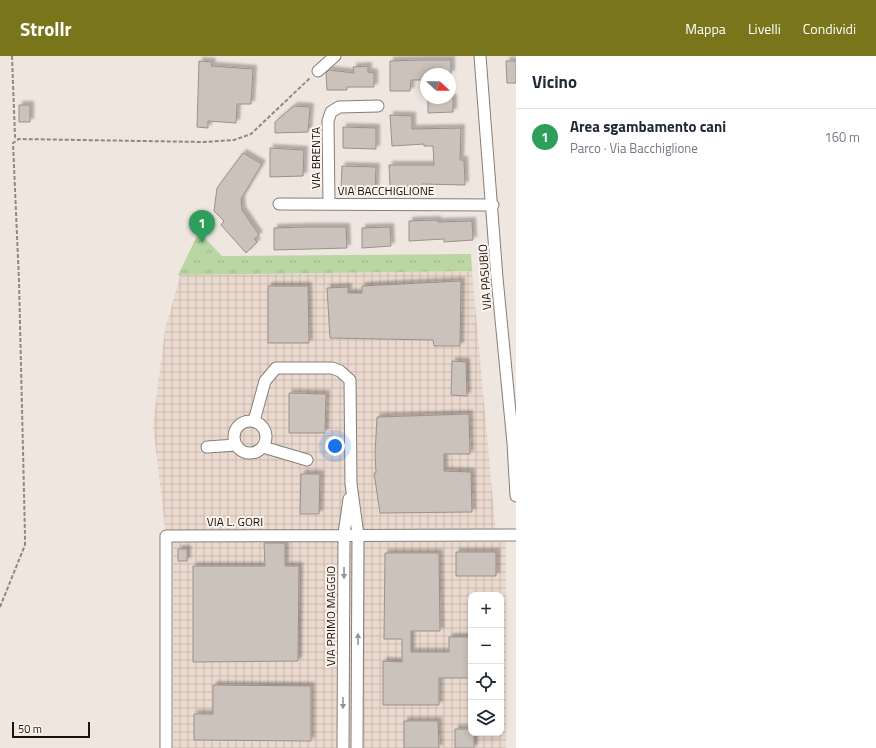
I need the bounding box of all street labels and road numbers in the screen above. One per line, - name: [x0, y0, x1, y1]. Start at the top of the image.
- street label: VIA BRENTA: [306, 127, 325, 189]
- street label: VIA BACCHIGLIONE: [338, 181, 435, 200]
- street label: VIA PASUBIO: [473, 243, 496, 311]
- street label: VIA L. GORI: [207, 512, 263, 531]
- street label: VIA PRIMO MAGGIO: [321, 566, 340, 666]

